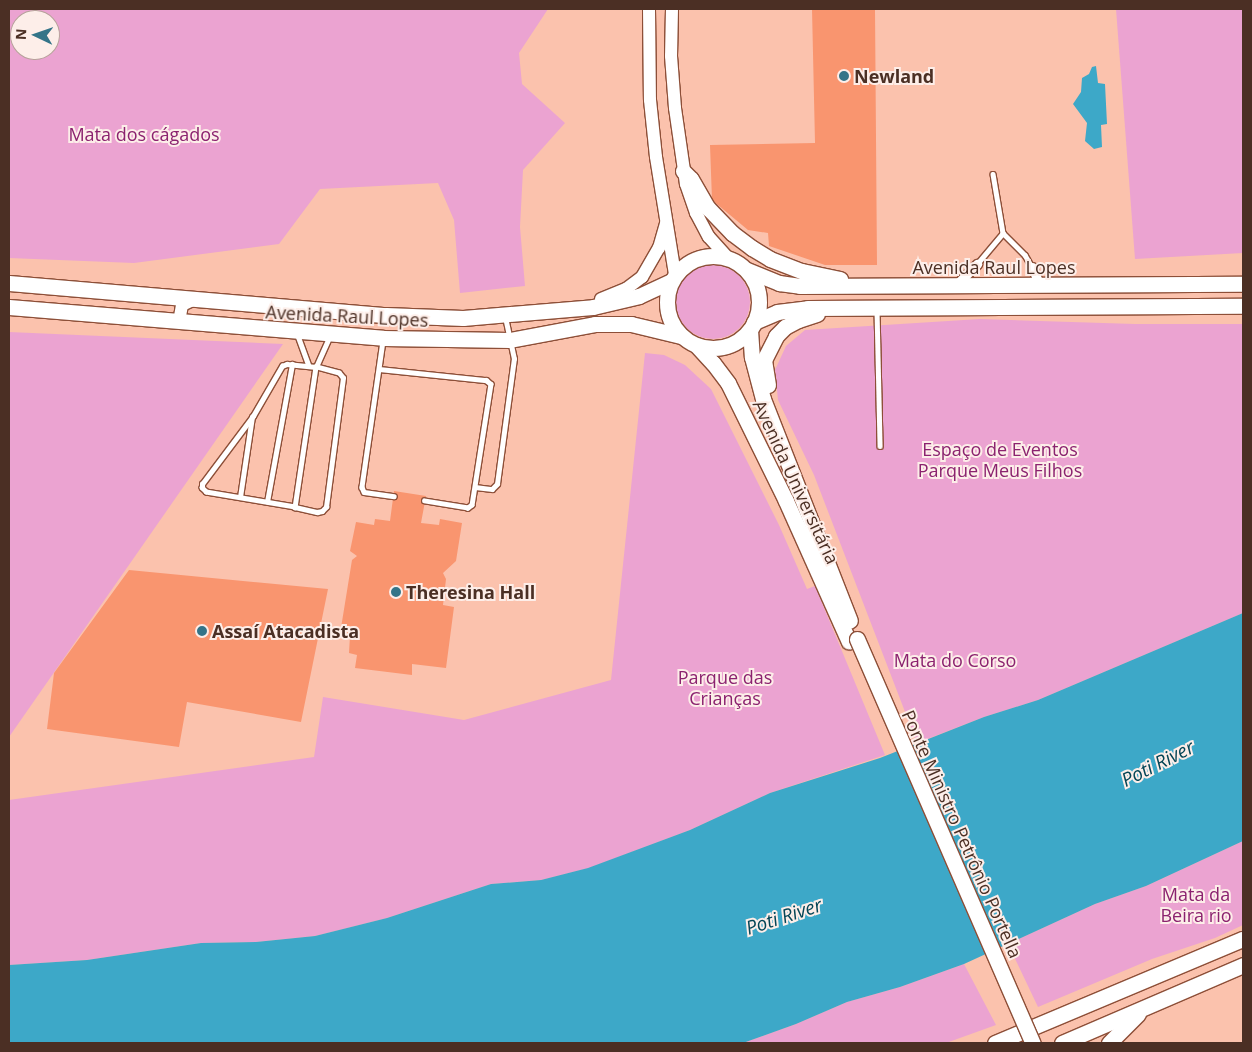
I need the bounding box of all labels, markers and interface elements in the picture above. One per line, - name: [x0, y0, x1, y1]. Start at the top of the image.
- north arrow: [10, 10, 60, 60]
- text: N: [11, 28, 30, 40]
- place label: Newland: [854, 65, 934, 87]
- marker: Newland: [838, 70, 850, 82]
- park label: Mata dos cágados: [68, 123, 220, 145]
- street label: Avenida Raul Lopes: [912, 256, 1076, 278]
- street label: Avenida Raul Lopes: [265, 301, 429, 331]
- street label: Avenida Universitária: [749, 397, 843, 567]
- park label: Espaço de Eventos Parque Meus Filhos: [918, 439, 1082, 482]
- place label: Theresina Hall: [406, 581, 535, 603]
- marker: Theresina Hall: [390, 586, 402, 598]
- place label: Assaí Atacadista: [212, 620, 359, 642]
- marker: Assaí Atacadista: [196, 625, 208, 637]
- park label: Mata do Corso: [894, 649, 1016, 671]
- park label: Parque das Crianças: [678, 667, 772, 710]
- street label: Ponte Ministro Petrônio Portella: [897, 707, 1027, 961]
- water label: Poti River: [1118, 736, 1198, 792]
- park label: Mata da Beira rio: [1160, 884, 1232, 926]
- water label: Poti River: [743, 894, 825, 940]

